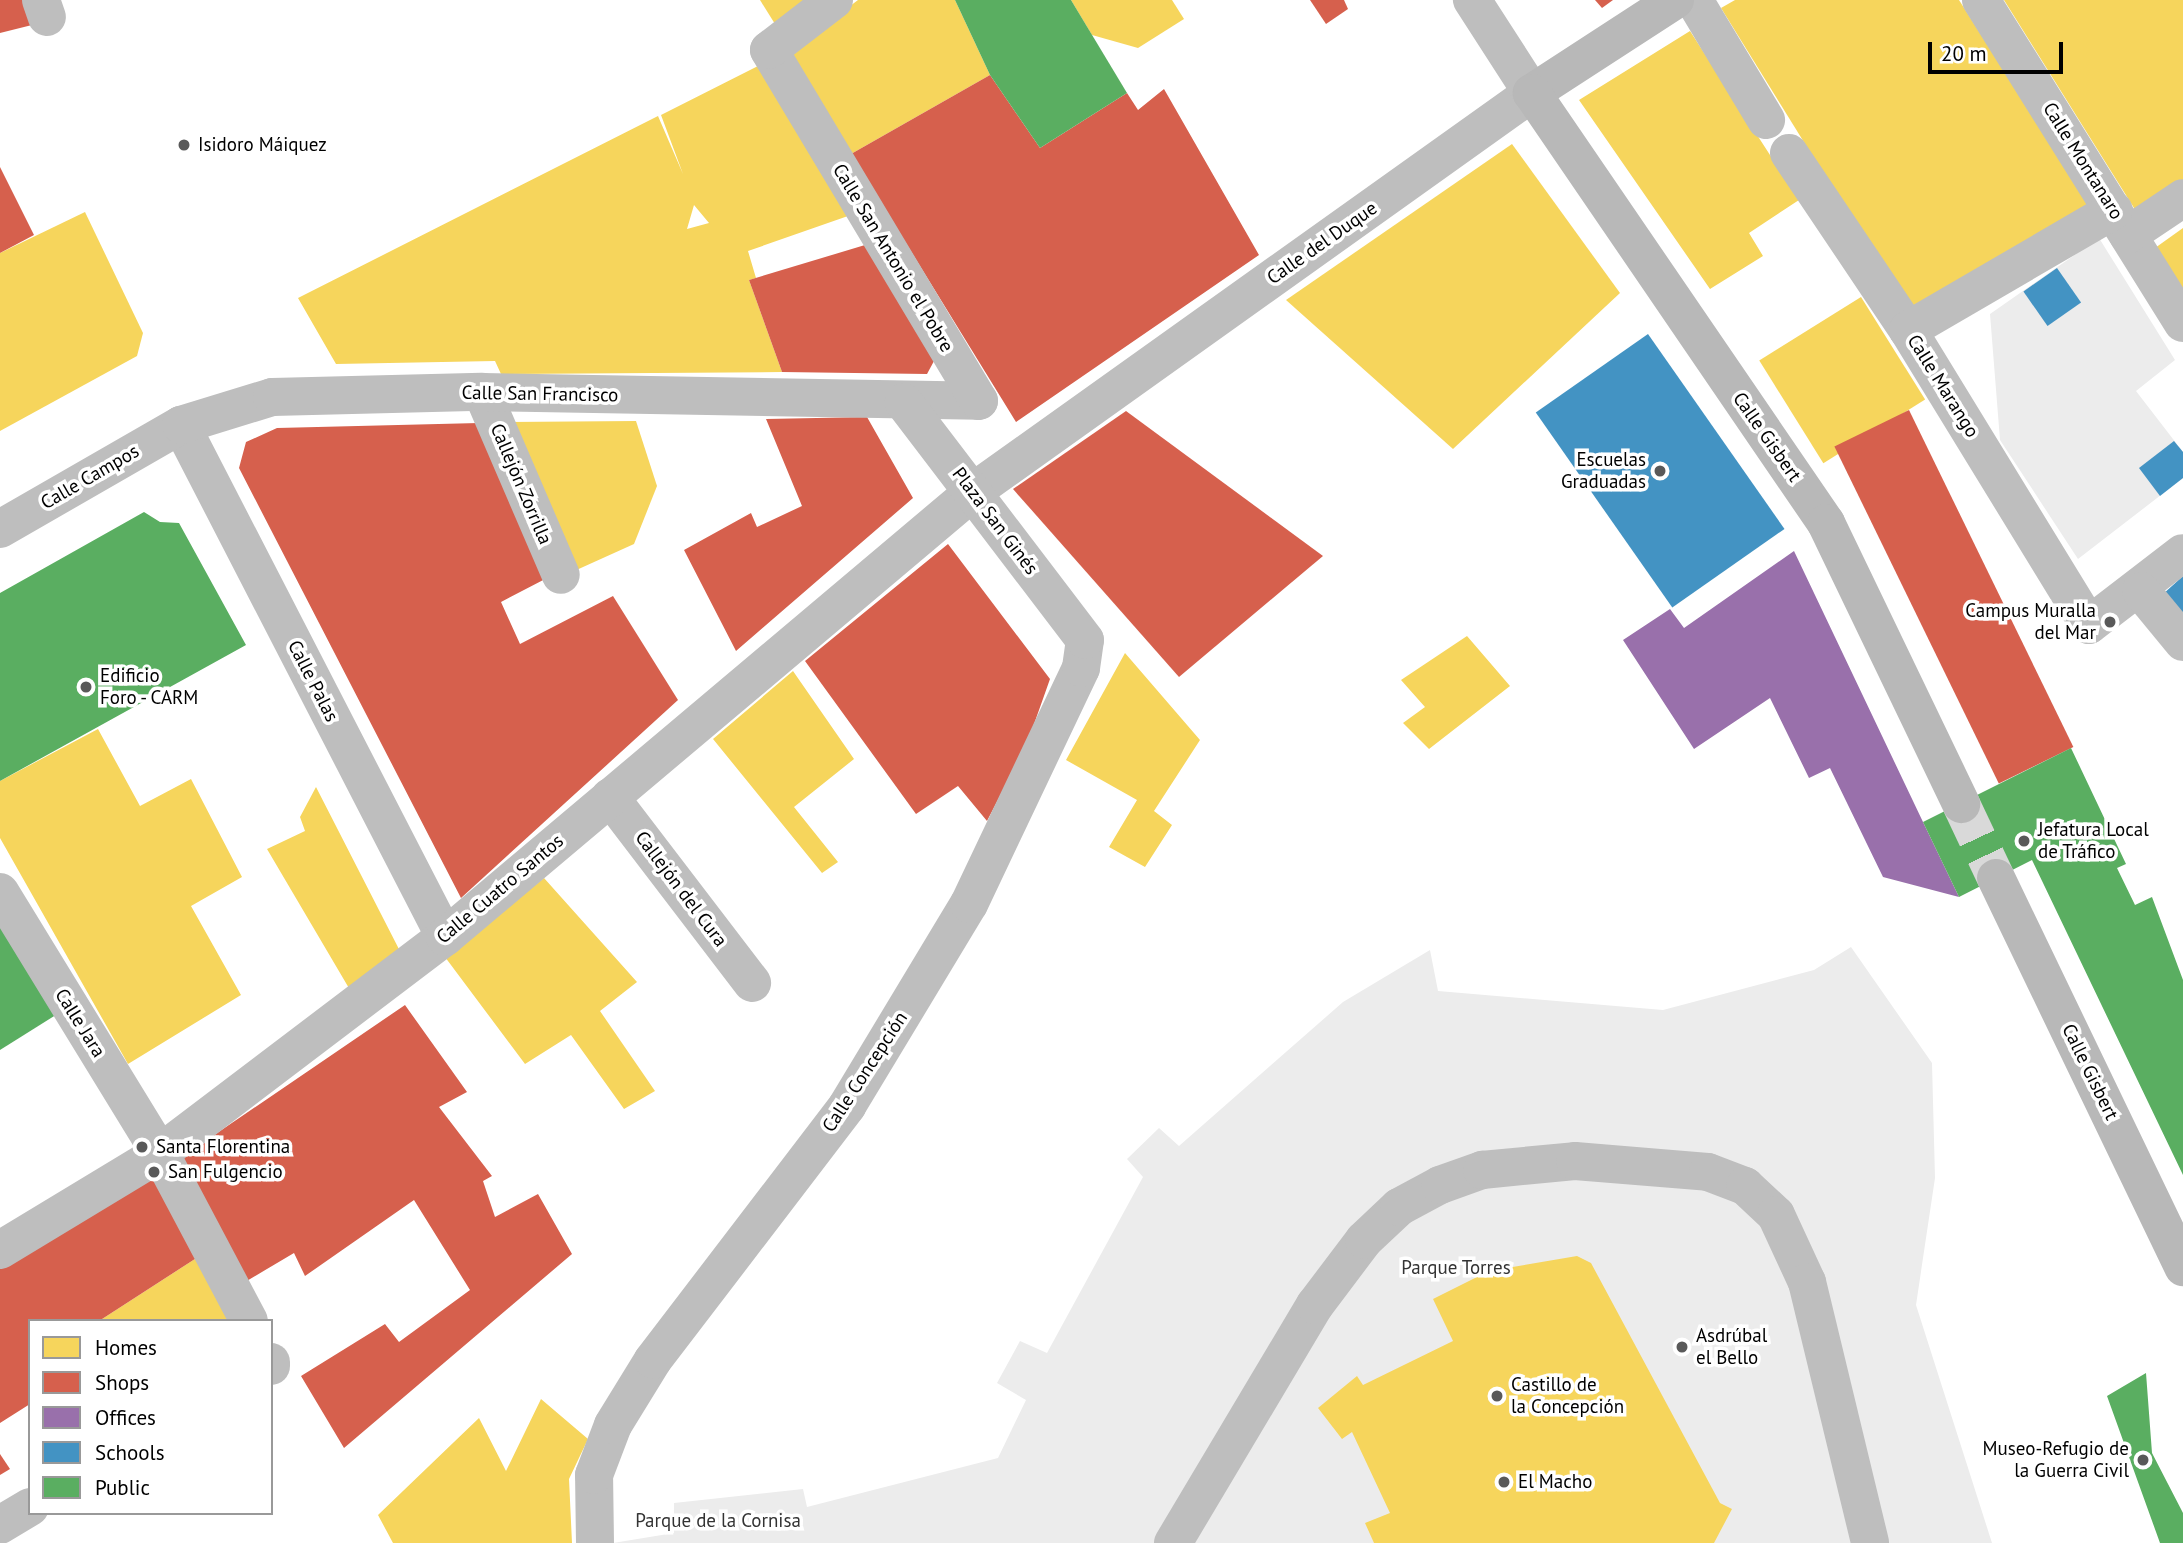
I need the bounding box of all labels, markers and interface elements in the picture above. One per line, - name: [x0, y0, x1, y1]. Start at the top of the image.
- scale bar: [1931, 28, 2066, 72]
- text: 20 m: [1941, 40, 1987, 67]
- street label: Calle Montanaro: [2038, 98, 2128, 224]
- place label: Isidoro Máiquez: [198, 134, 327, 156]
- marker: Isidoro Máiquez: [176, 137, 192, 153]
- street label: Calle San Antonio el Pobre: [828, 159, 958, 357]
- street label: Calle del Duque: [1263, 197, 1381, 289]
- street label: Calle Marango: [1902, 330, 1984, 442]
- street label: Calle San Francisco: [461, 381, 619, 407]
- street label: Calle Gisbert: [1728, 388, 1806, 486]
- street label: Callejón Zorrilla: [485, 420, 557, 548]
- street label: Calle Campos: [37, 440, 143, 514]
- place label: Escuelas Graduadas: [1561, 449, 1646, 493]
- street label: Plaza San Ginés: [947, 463, 1043, 579]
- marker: Escuelas Graduadas: [1652, 463, 1668, 479]
- place label: Campus Muralla del Mar: [1965, 600, 2096, 644]
- marker: Campus Muralla del Mar: [2102, 614, 2118, 630]
- street label: Calle Palas: [283, 637, 343, 725]
- place label: Edificio Foro - CARM: [100, 665, 201, 709]
- marker: Edificio Foro - CARM: [78, 679, 94, 695]
- place label: Jefatura Local de Tráfico: [2038, 819, 2149, 863]
- street label: Callejón del Cura: [630, 827, 732, 951]
- street label: Calle Cuatro Santos: [432, 829, 568, 949]
- marker: Jefatura Local de Tráfico: [2016, 833, 2032, 849]
- street label: Calle Jara: [50, 984, 110, 1062]
- street label: Calle Concepción: [818, 1008, 912, 1136]
- street label: Calle Gisbert: [2057, 1020, 2123, 1124]
- place label: Santa Florentina: [156, 1136, 290, 1158]
- marker: Santa Florentina: [134, 1139, 150, 1155]
- place label: San Fulgencio: [168, 1161, 283, 1183]
- marker: San Fulgencio: [146, 1164, 162, 1180]
- park label: Parque Torres: [1401, 1257, 1511, 1279]
- legend: [28, 1319, 273, 1515]
- place label: Asdrúbal el Bello: [1696, 1325, 1767, 1369]
- text: Homes: [95, 1334, 157, 1361]
- marker: Asdrúbal el Bello: [1674, 1339, 1690, 1355]
- text: Shops: [95, 1369, 149, 1396]
- place label: Castillo de la Concepción: [1511, 1374, 1624, 1418]
- marker: Castillo de la Concepción: [1489, 1388, 1505, 1404]
- text: Offices: [95, 1404, 156, 1431]
- place label: Museo-Refugio de la Guerra Civil: [1982, 1438, 2129, 1482]
- text: Schools: [95, 1439, 165, 1466]
- marker: Museo-Refugio de la Guerra Civil: [2135, 1452, 2151, 1468]
- place label: El Macho: [1518, 1471, 1592, 1493]
- text: Public: [95, 1474, 150, 1501]
- marker: El Macho: [1496, 1474, 1512, 1490]
- park label: Parque de la Cornisa: [635, 1510, 801, 1532]

